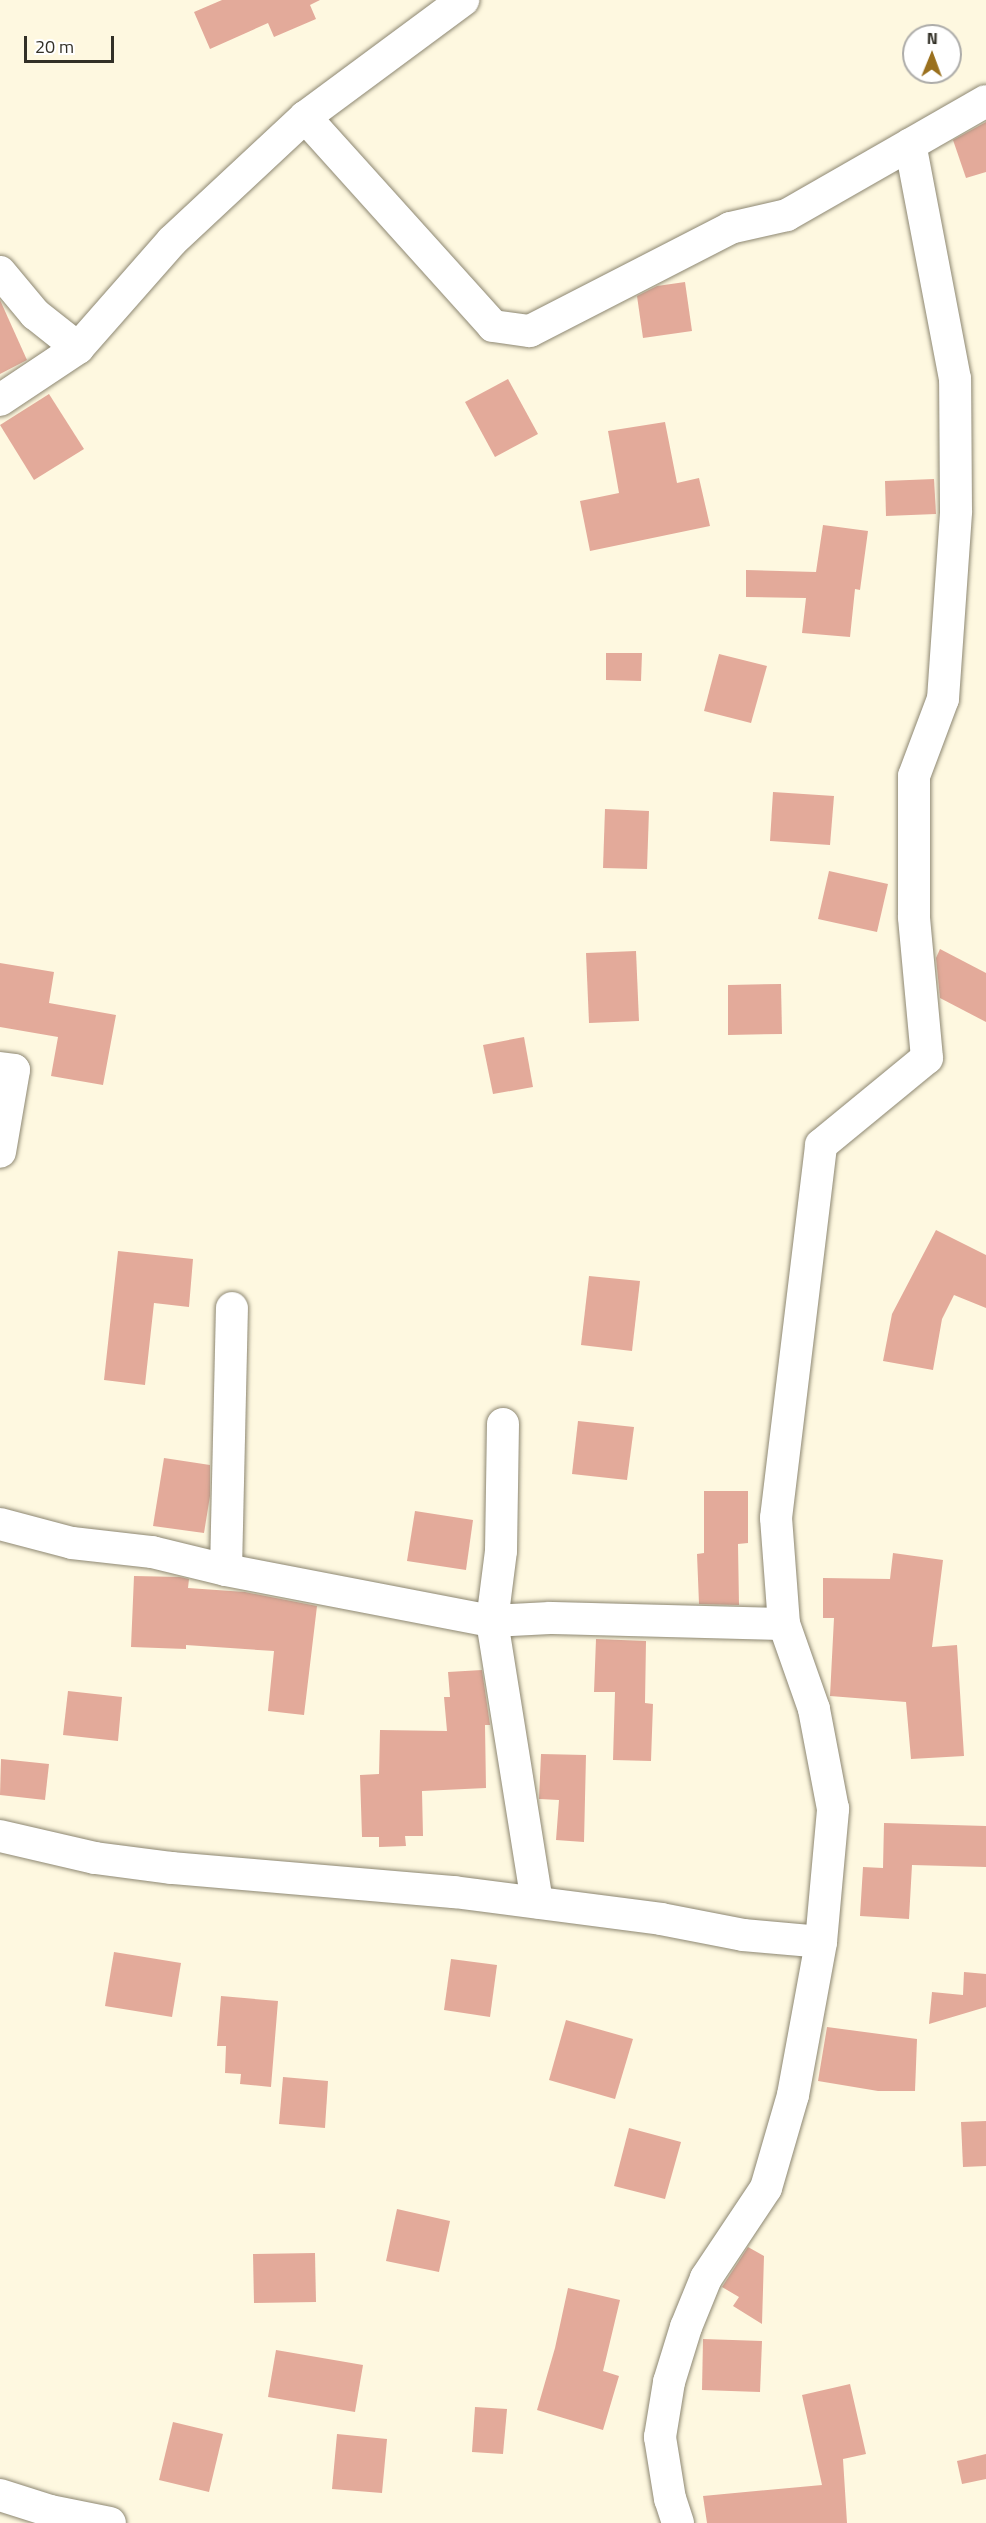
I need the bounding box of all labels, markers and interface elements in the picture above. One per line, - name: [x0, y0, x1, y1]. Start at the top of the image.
- scale bar: [27, 24, 117, 62]
- north arrow: [902, 24, 962, 84]
- text: N: [927, 26, 938, 50]
- text: 20 m: [35, 33, 74, 60]

